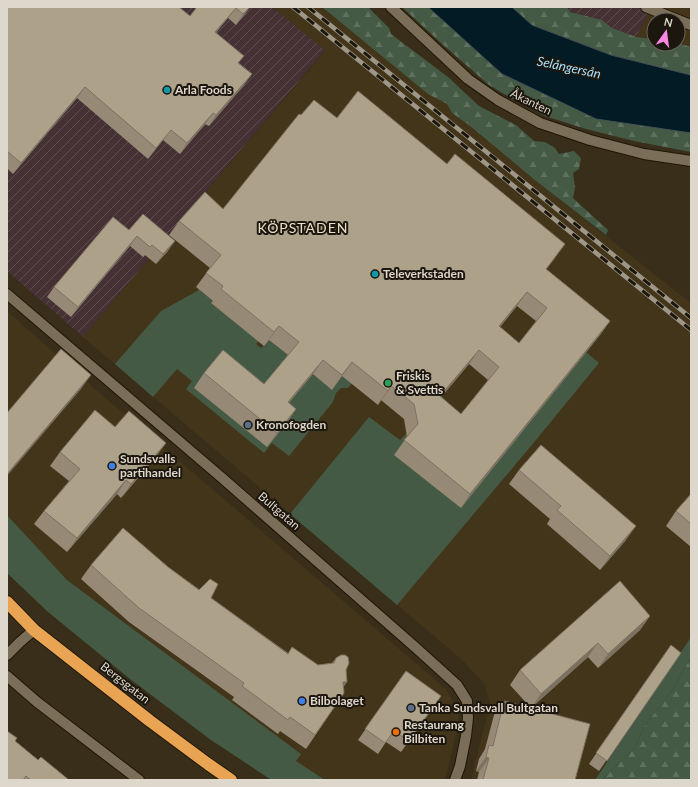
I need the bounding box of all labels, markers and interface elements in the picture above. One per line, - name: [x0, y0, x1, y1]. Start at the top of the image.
- north arrow: [646, 12, 686, 52]
- text: N: [663, 14, 674, 29]
- water label: Selångersån: [536, 52, 602, 82]
- place label: Arla Foods: [174, 82, 232, 97]
- marker: Arla Foods: [162, 85, 172, 95]
- street label: Åkanten: [508, 85, 554, 118]
- district label: KÖPSTADEN: [257, 219, 349, 236]
- place label: Televerkstaden: [383, 266, 464, 281]
- marker: Televerkstaden: [370, 269, 380, 279]
- place label: Friskis & Svettis: [396, 368, 443, 397]
- marker: Friskis & Svettis: [383, 378, 393, 388]
- place label: Kronofogden: [256, 417, 326, 432]
- marker: Kronofogden: [243, 420, 253, 430]
- place label: Sundsvalls partihandel: [120, 451, 181, 480]
- marker: Sundsvalls partihandel: [107, 461, 117, 471]
- street label: Bultgatan: [255, 488, 303, 533]
- street label: Bergsgatan: [98, 659, 153, 707]
- place label: Bilbolaget: [310, 693, 364, 708]
- marker: Bilbolaget: [297, 696, 307, 706]
- place label: Tanka Sundsvall Bultgatan: [419, 700, 558, 715]
- marker: Tanka Sundsvall Bultgatan: [406, 703, 416, 713]
- place label: Restaurang Bilbiten: [404, 717, 465, 746]
- marker: Restaurang Bilbiten: [391, 727, 401, 737]

